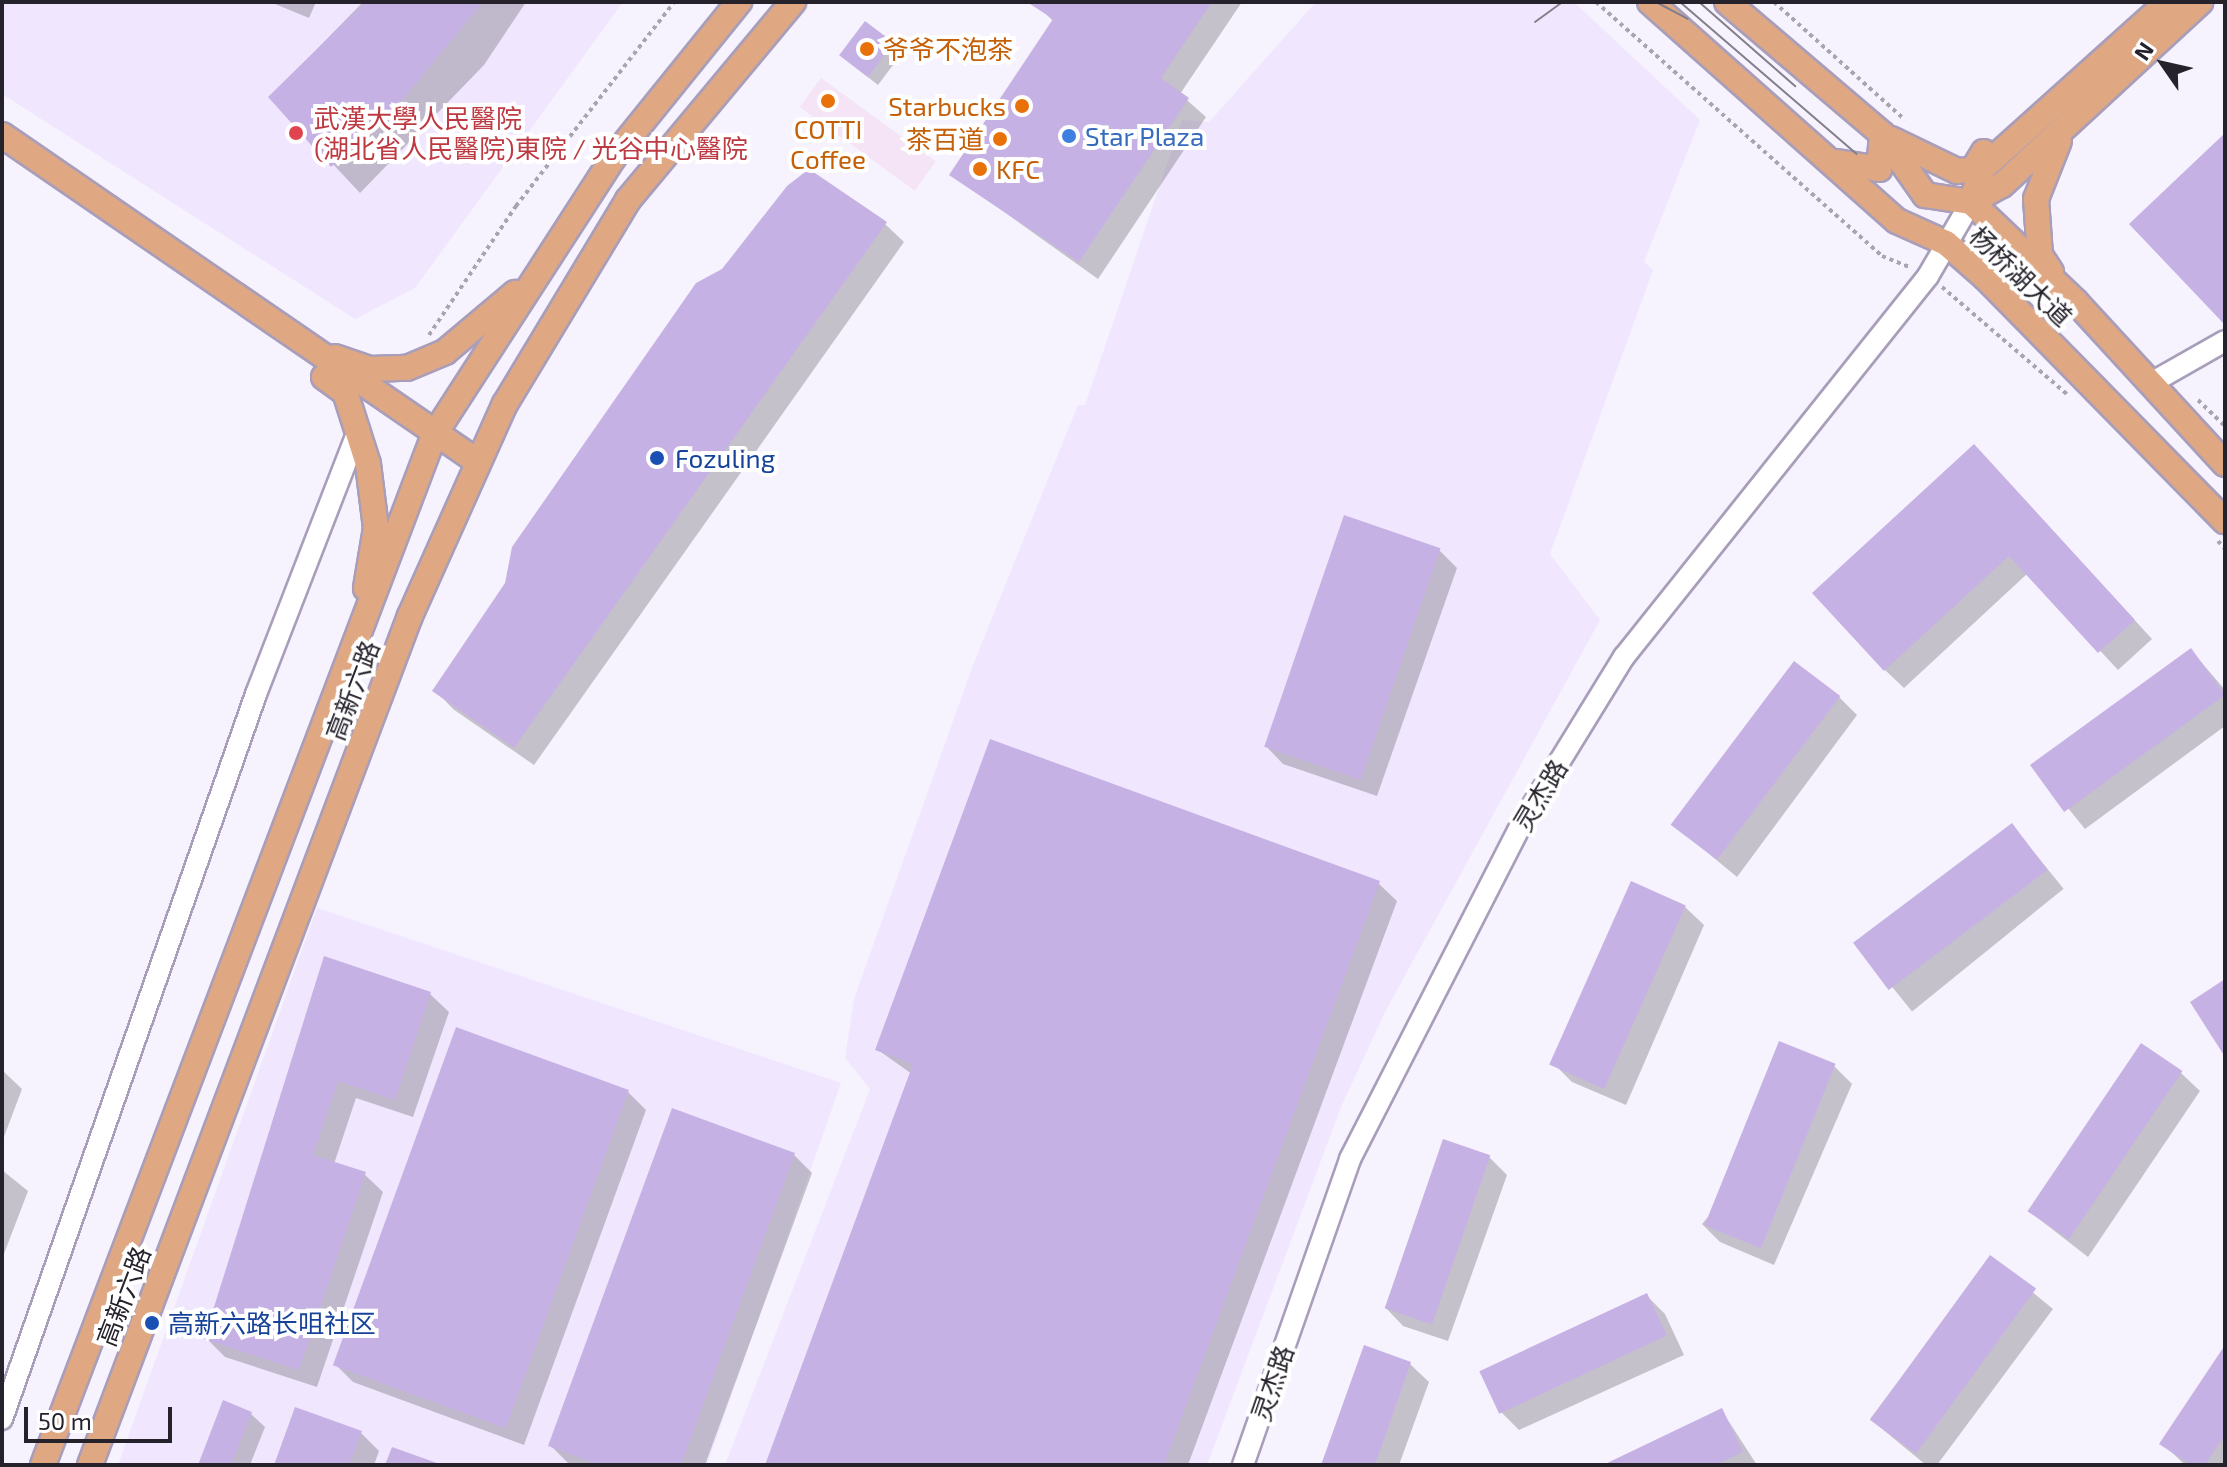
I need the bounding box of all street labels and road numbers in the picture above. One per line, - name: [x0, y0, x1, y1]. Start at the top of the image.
- street label: 杨桥湖大道: [1963, 220, 2079, 332]
- street label: 高新六路: [319, 636, 385, 744]
- street label: 灵杰路: [1507, 754, 1573, 836]
- street label: 高新六路: [90, 1242, 156, 1350]
- street label: 灵杰路: [1245, 1341, 1299, 1425]

